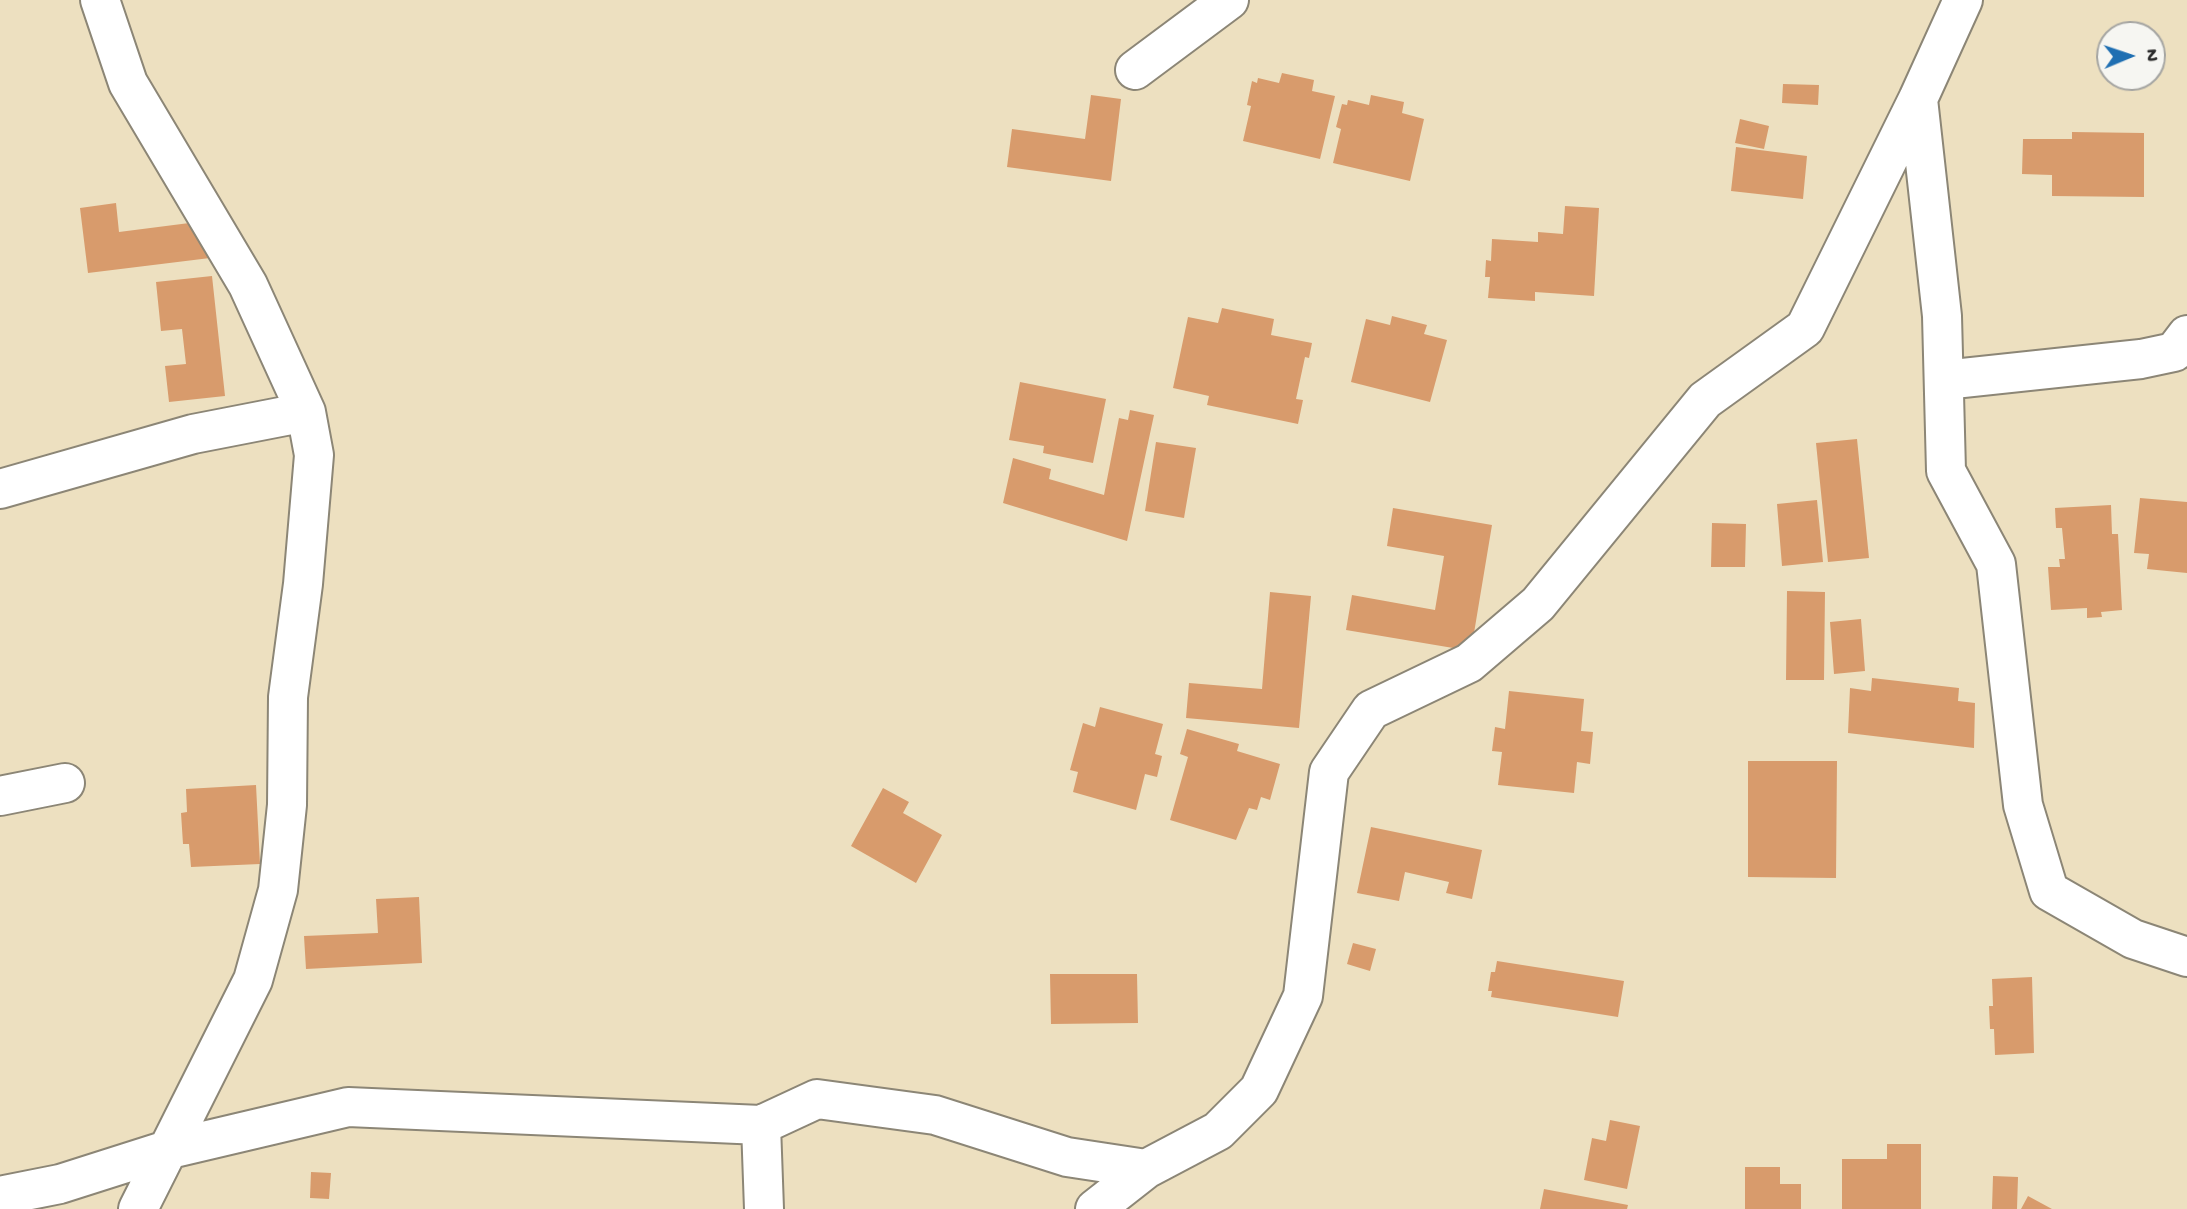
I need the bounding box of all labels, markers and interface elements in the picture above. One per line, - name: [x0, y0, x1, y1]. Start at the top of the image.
- north arrow: [2096, 21, 2166, 91]
- text: N: [2139, 49, 2162, 62]

